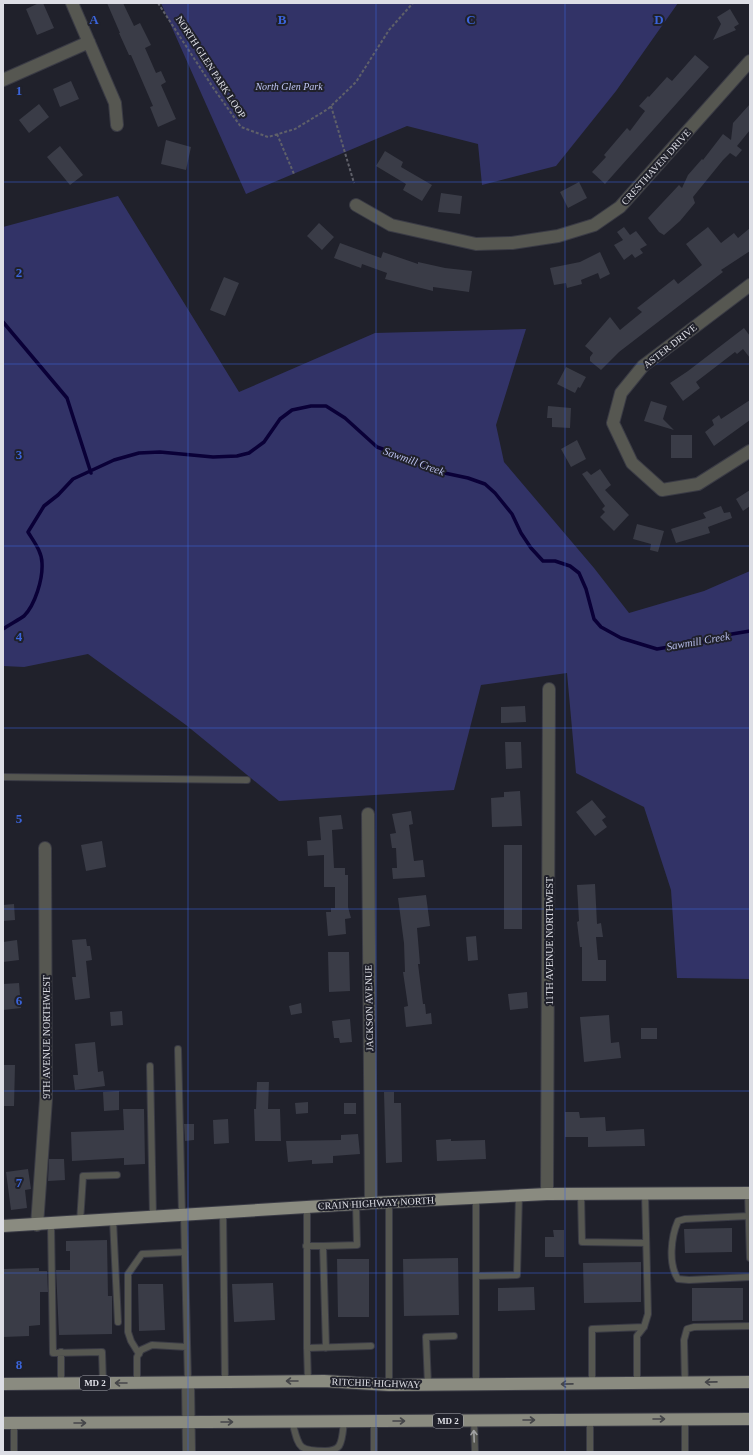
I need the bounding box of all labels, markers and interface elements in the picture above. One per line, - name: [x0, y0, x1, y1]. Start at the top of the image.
- text: A: [89, 12, 99, 27]
- text: B: [278, 12, 287, 27]
- text: C: [466, 12, 476, 27]
- text: D: [654, 12, 664, 27]
- street label: NORTH GLEN PARK LOOP: [174, 14, 248, 121]
- park label: North Glen Park: [254, 81, 323, 92]
- text: 1: [16, 83, 22, 98]
- street label: CRESTHAVEN DRIVE: [619, 127, 693, 207]
- text: 2: [16, 265, 22, 280]
- street label: ASTER DRIVE: [641, 322, 699, 370]
- water label: Sawmill Creek: [382, 444, 447, 478]
- text: 3: [16, 447, 23, 462]
- text: 4: [16, 629, 23, 644]
- water label: Sawmill Creek: [665, 629, 732, 652]
- text: 5: [16, 811, 23, 826]
- street label: 11TH AVENUE NORTHWEST: [544, 877, 555, 1005]
- street label: JACKSON AVENUE: [363, 965, 375, 1051]
- street label: 9TH AVENUE NORTHWEST: [41, 975, 52, 1099]
- text: 6: [16, 993, 23, 1008]
- text: 7: [16, 1175, 23, 1190]
- street label: CRAIN HIGHWAY NORTH: [318, 1194, 434, 1212]
- text: 8: [16, 1357, 23, 1372]
- road number: MD 2: [80, 1376, 110, 1390]
- street label: RITCHIE HIGHWAY: [331, 1376, 421, 1390]
- one-way arrow: [286, 1377, 299, 1385]
- one-way arrow: [115, 1379, 128, 1387]
- one-way arrow: [705, 1379, 718, 1386]
- one-way arrow: [561, 1380, 574, 1387]
- road number: MD 2: [433, 1414, 463, 1428]
- one-way arrow: [652, 1415, 665, 1423]
- one-way arrow: [522, 1416, 535, 1424]
- one-way arrow: [392, 1417, 405, 1425]
- one-way arrow: [220, 1418, 233, 1426]
- one-way arrow: [73, 1419, 86, 1427]
- one-way arrow: [470, 1430, 478, 1443]

